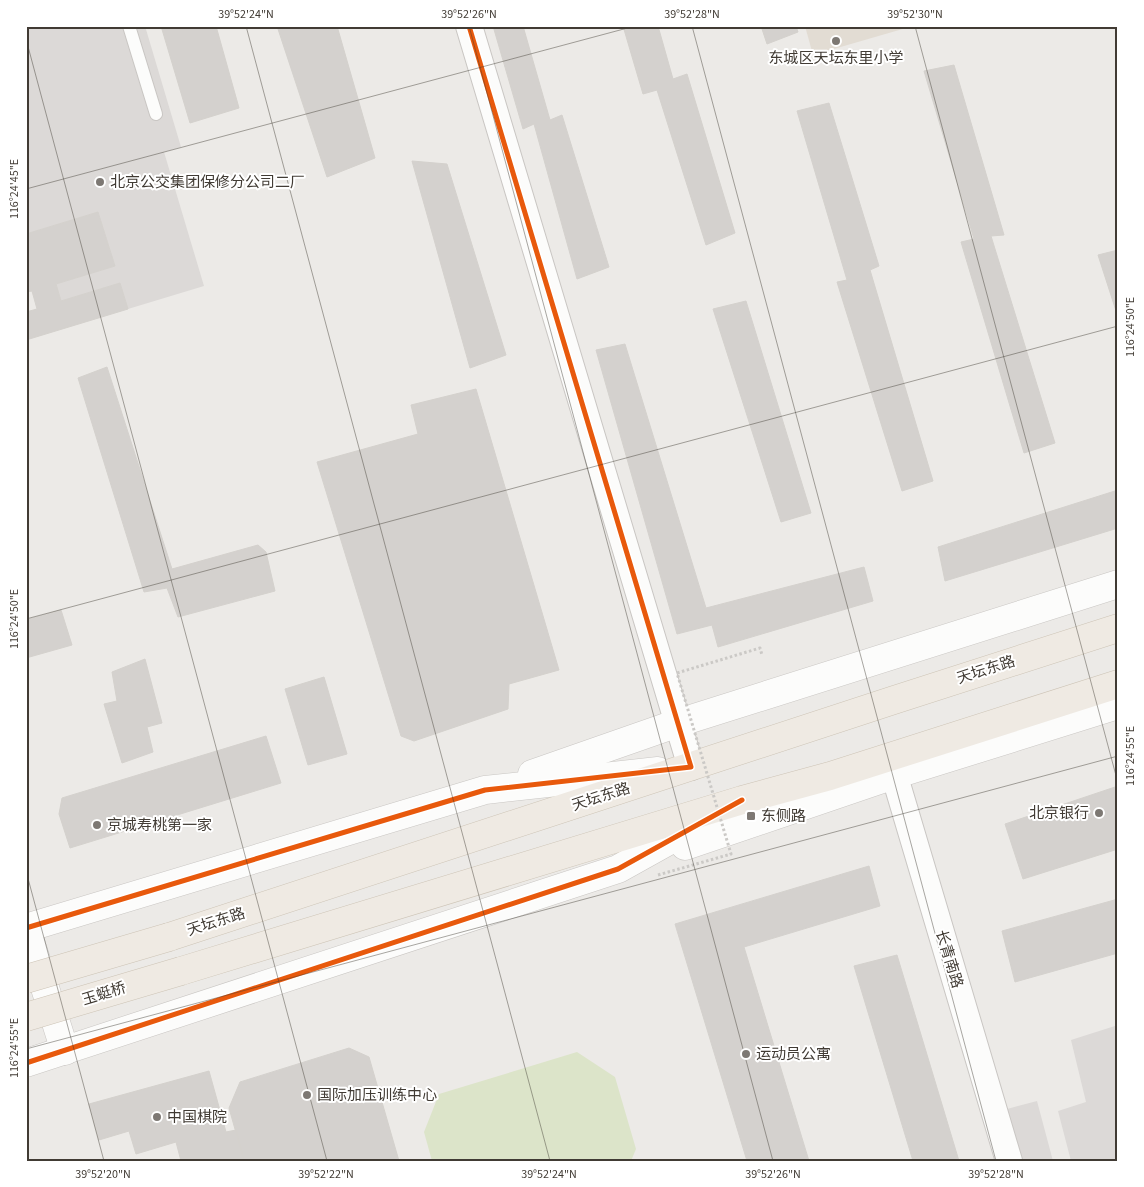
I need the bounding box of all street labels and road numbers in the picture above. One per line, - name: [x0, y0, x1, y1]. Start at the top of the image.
- street label: 天坛东路: [954, 651, 1018, 689]
- street label: 天坛东路: [569, 778, 633, 816]
- street label: 天坛东路: [184, 903, 248, 941]
- street label: 长青南路: [930, 927, 968, 991]
- street label: 玉蜓桥: [79, 977, 129, 1011]

